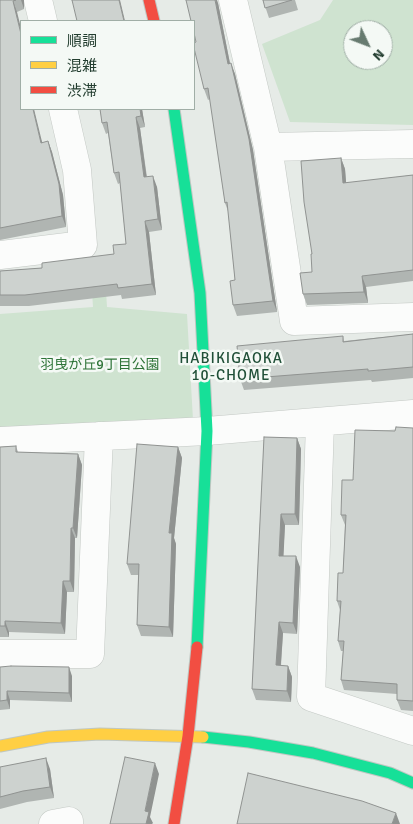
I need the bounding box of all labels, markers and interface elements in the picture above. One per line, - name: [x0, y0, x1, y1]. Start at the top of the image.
- legend: [20, 20, 195, 110]
- north arrow: [343, 20, 393, 70]
- text: 順調: [67, 32, 97, 50]
- text: N: [369, 46, 388, 64]
- text: 混雑: [67, 57, 97, 75]
- text: 渋滞: [67, 82, 97, 100]
- district label: HABIKIGAOKA 10-CHOME: [178, 350, 284, 385]
- park label: 羽曳が丘9丁目公園: [40, 357, 160, 373]

